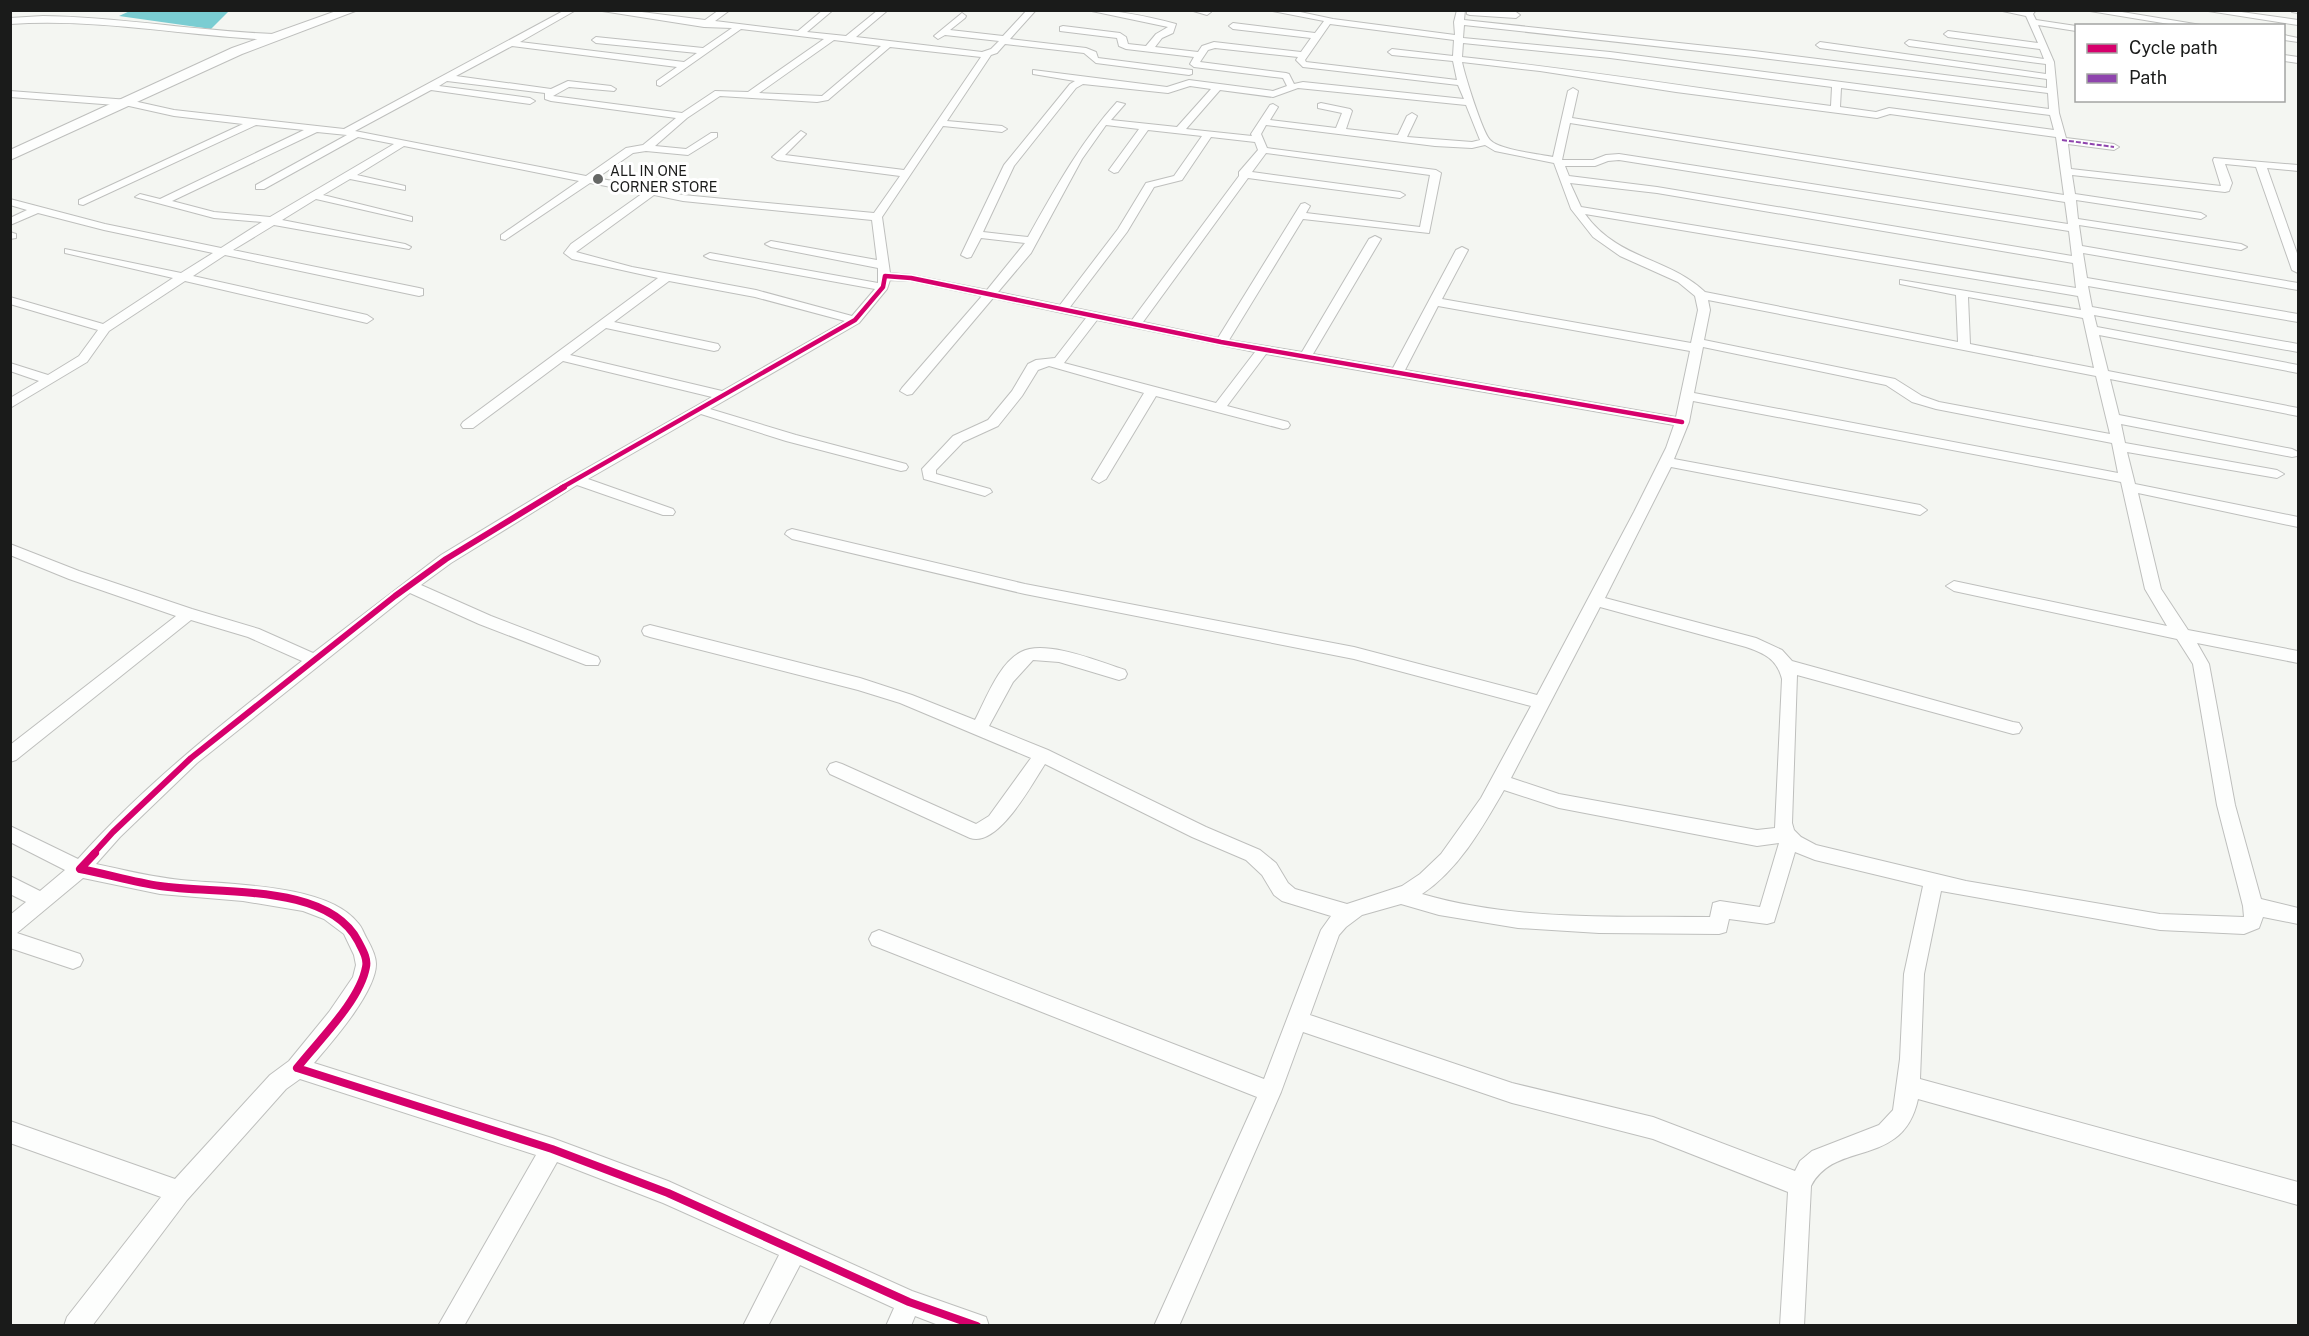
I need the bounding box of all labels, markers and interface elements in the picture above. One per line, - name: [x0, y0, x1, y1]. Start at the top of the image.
- legend: [2075, 24, 2285, 102]
- text: Cycle path: [2129, 37, 2218, 58]
- text: Path: [2129, 67, 2167, 88]
- place label: ALL IN ONE CORNER STORE: [610, 163, 717, 195]
- marker: ALL IN ONE CORNER STORE: [591, 172, 605, 186]

